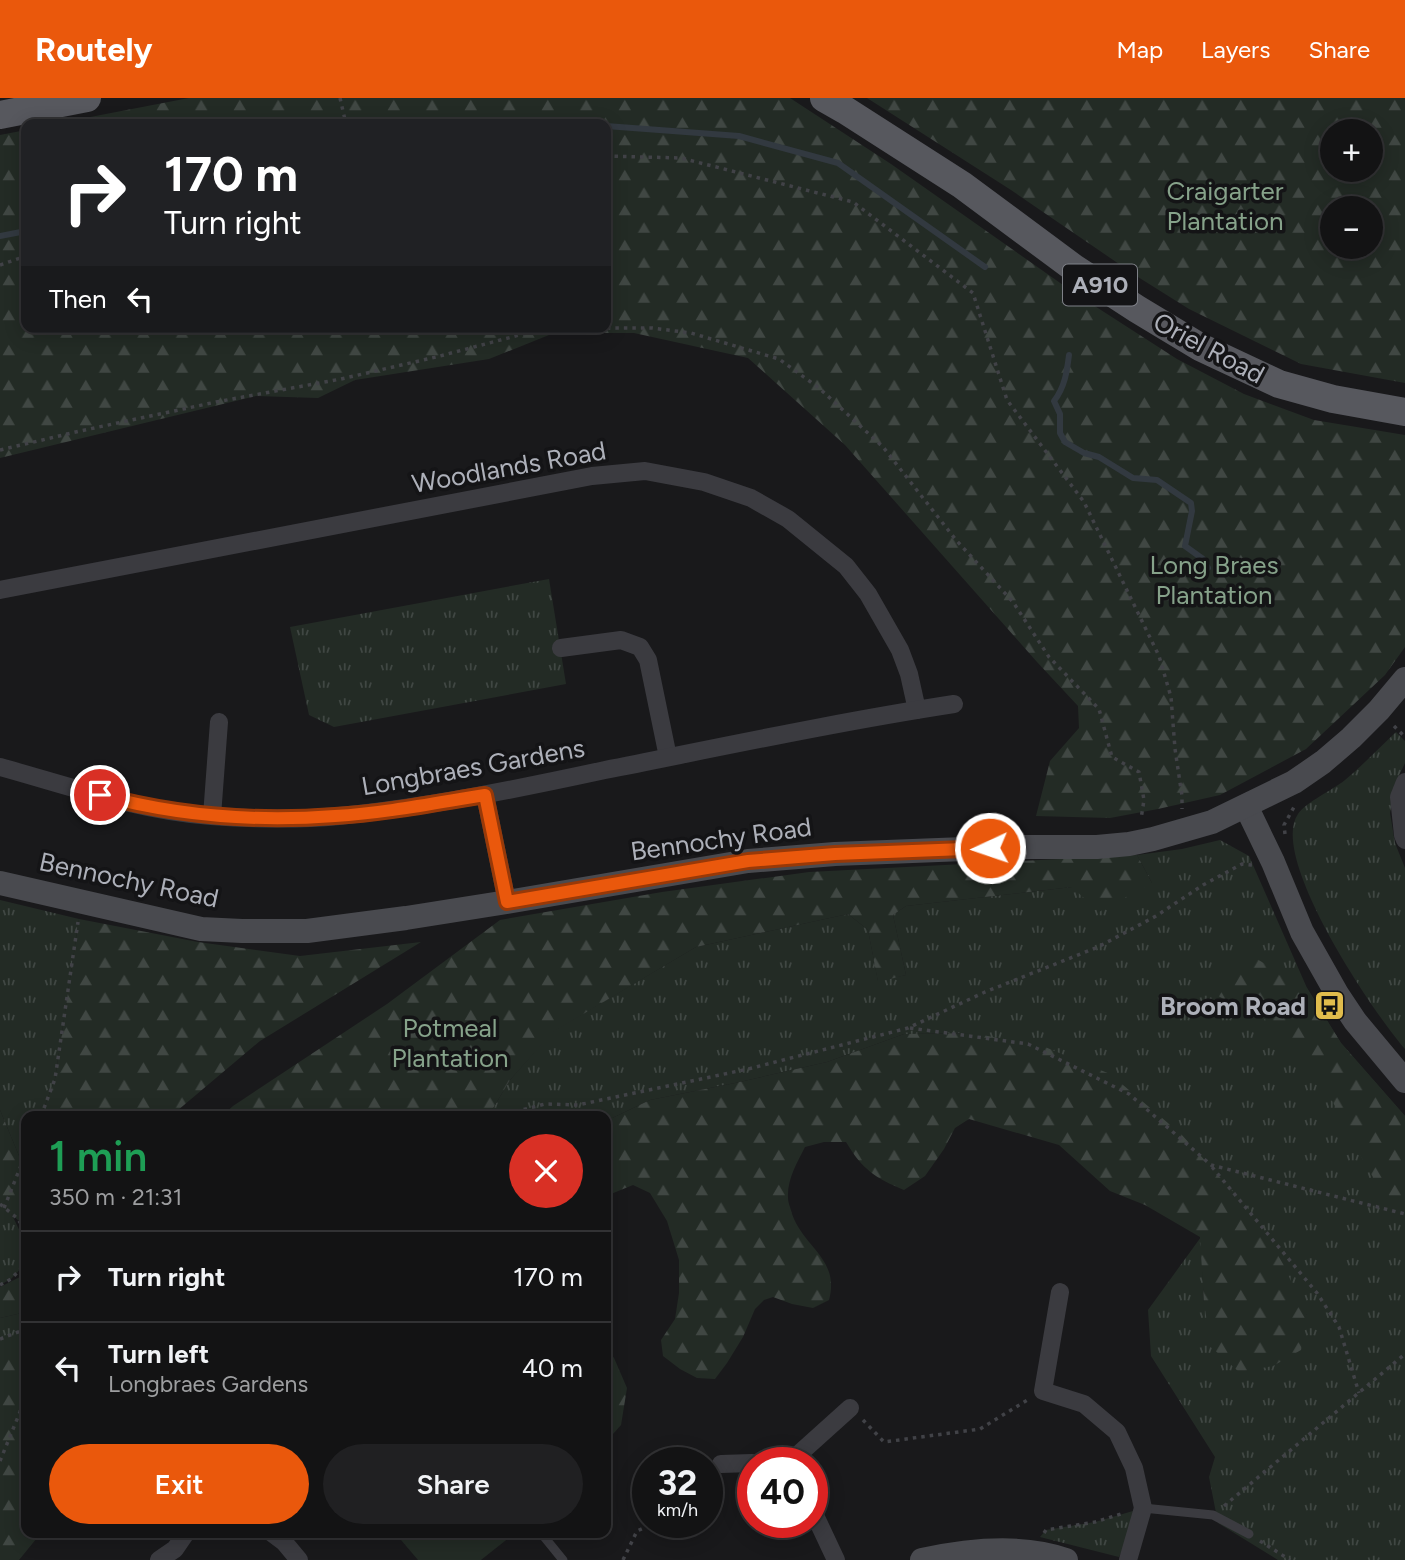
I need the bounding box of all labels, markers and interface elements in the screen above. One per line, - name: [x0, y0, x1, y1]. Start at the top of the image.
- text: Routely: [35, 30, 153, 69]
- text: Map: [1116, 35, 1163, 64]
- text: Layers: [1201, 35, 1270, 64]
- text: Share: [1308, 35, 1370, 64]
- map controls: [1320, 119, 1383, 259]
- button: +: [1320, 119, 1383, 182]
- text: 170 m: [164, 144, 298, 203]
- icon: right: [49, 147, 140, 238]
- park label: Craigarter Plantation: [1166, 175, 1284, 237]
- button: −: [1320, 196, 1383, 259]
- text: Turn right: [164, 204, 302, 242]
- road number: A910: [1063, 265, 1137, 306]
- icon: left: [121, 280, 159, 318]
- text: Then: [49, 283, 107, 315]
- street label: Oriel Road: [1148, 305, 1270, 391]
- street label: Woodlands Road: [410, 434, 608, 500]
- park label: Long Braes Plantation: [1149, 549, 1279, 611]
- street label: Longbraes Gardens: [359, 732, 587, 802]
- pin: [70, 765, 130, 825]
- icon: arrive: [81, 776, 119, 814]
- street label: Bennochy Road: [628, 810, 814, 868]
- position arrow: [953, 811, 1027, 885]
- street label: Bennochy Road: [36, 845, 222, 915]
- bus stop icon: Broom Road: [1312, 989, 1346, 1023]
- place label: Broom Road: [1160, 990, 1306, 1022]
- park label: Potmeal Plantation: [391, 1012, 509, 1074]
- text: 1 min: [49, 1131, 147, 1182]
- button: close: [509, 1134, 583, 1208]
- text: 350 m · 21:31: [49, 1183, 182, 1211]
- icon: right: [49, 1258, 87, 1296]
- text: Turn right: [108, 1261, 225, 1293]
- text: 170 m: [513, 1261, 583, 1293]
- text: Turn left: [108, 1338, 209, 1370]
- icon: left: [49, 1349, 87, 1387]
- text: 40 m: [522, 1352, 583, 1384]
- text: Longbraes Gardens: [108, 1370, 308, 1398]
- button: Exit: [49, 1444, 309, 1524]
- button: Share: [323, 1444, 583, 1524]
- speed limit sign: 40: [737, 1447, 828, 1538]
- text: 32: [658, 1462, 697, 1504]
- text: km/h: [657, 1499, 698, 1521]

